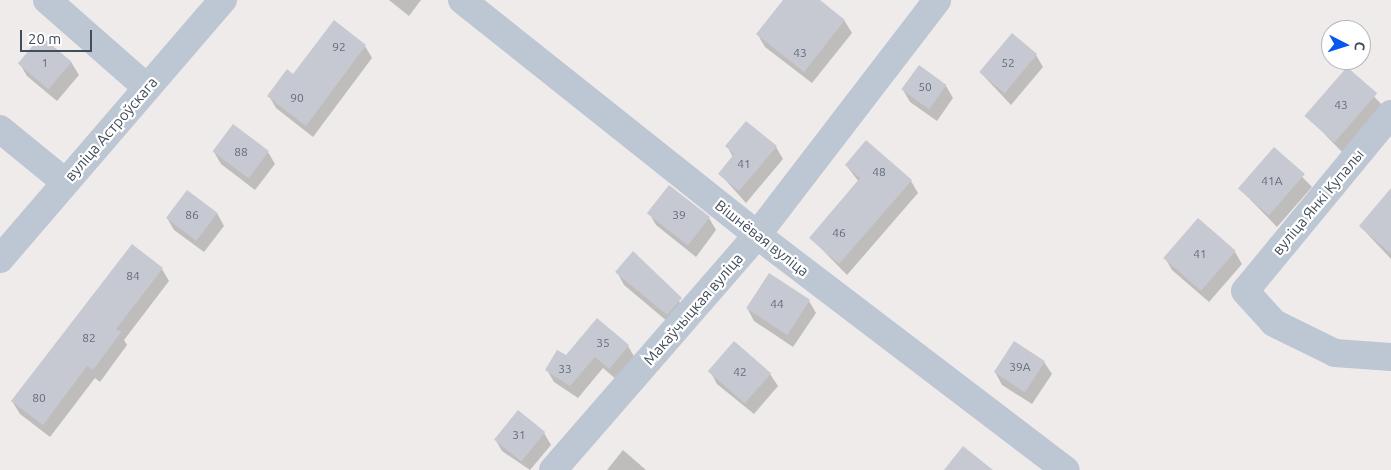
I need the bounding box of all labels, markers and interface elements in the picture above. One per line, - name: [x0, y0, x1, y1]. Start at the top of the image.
- scale bar: [22, 20, 95, 52]
- north arrow: [1321, 20, 1371, 70]
- text: 20 m: [28, 30, 61, 47]
- house number: 92: [332, 40, 346, 54]
- text: С: [1352, 41, 1368, 51]
- house number: 43: [793, 46, 807, 60]
- house number: 1: [42, 56, 48, 70]
- house number: 52: [1001, 56, 1015, 70]
- street label: вуліца Астроўскага: [61, 73, 161, 185]
- house number: 50: [918, 80, 932, 94]
- house number: 90: [290, 91, 304, 105]
- house number: 43: [1334, 98, 1348, 112]
- house number: 88: [234, 145, 248, 159]
- street label: вуліца Янкі Купалы: [1269, 145, 1367, 259]
- house number: 41: [737, 157, 751, 171]
- house number: 48: [872, 165, 886, 179]
- house number: 41А: [1261, 174, 1283, 188]
- street label: Вішнёвая вуліца: [712, 196, 812, 280]
- house number: 86: [185, 208, 199, 222]
- house number: 39: [672, 208, 686, 222]
- house number: 46: [832, 226, 846, 240]
- house number: 41: [1193, 247, 1207, 261]
- street label: Макаўчыцкая вуліца: [640, 249, 746, 369]
- house number: 84: [126, 269, 140, 283]
- house number: 44: [770, 297, 784, 311]
- house number: 82: [82, 331, 96, 345]
- house number: 35: [596, 336, 610, 350]
- house number: 39А: [1009, 360, 1031, 374]
- house number: 33: [558, 362, 572, 376]
- house number: 42: [733, 365, 747, 379]
- house number: 80: [32, 391, 46, 405]
- house number: 31: [512, 428, 526, 442]

